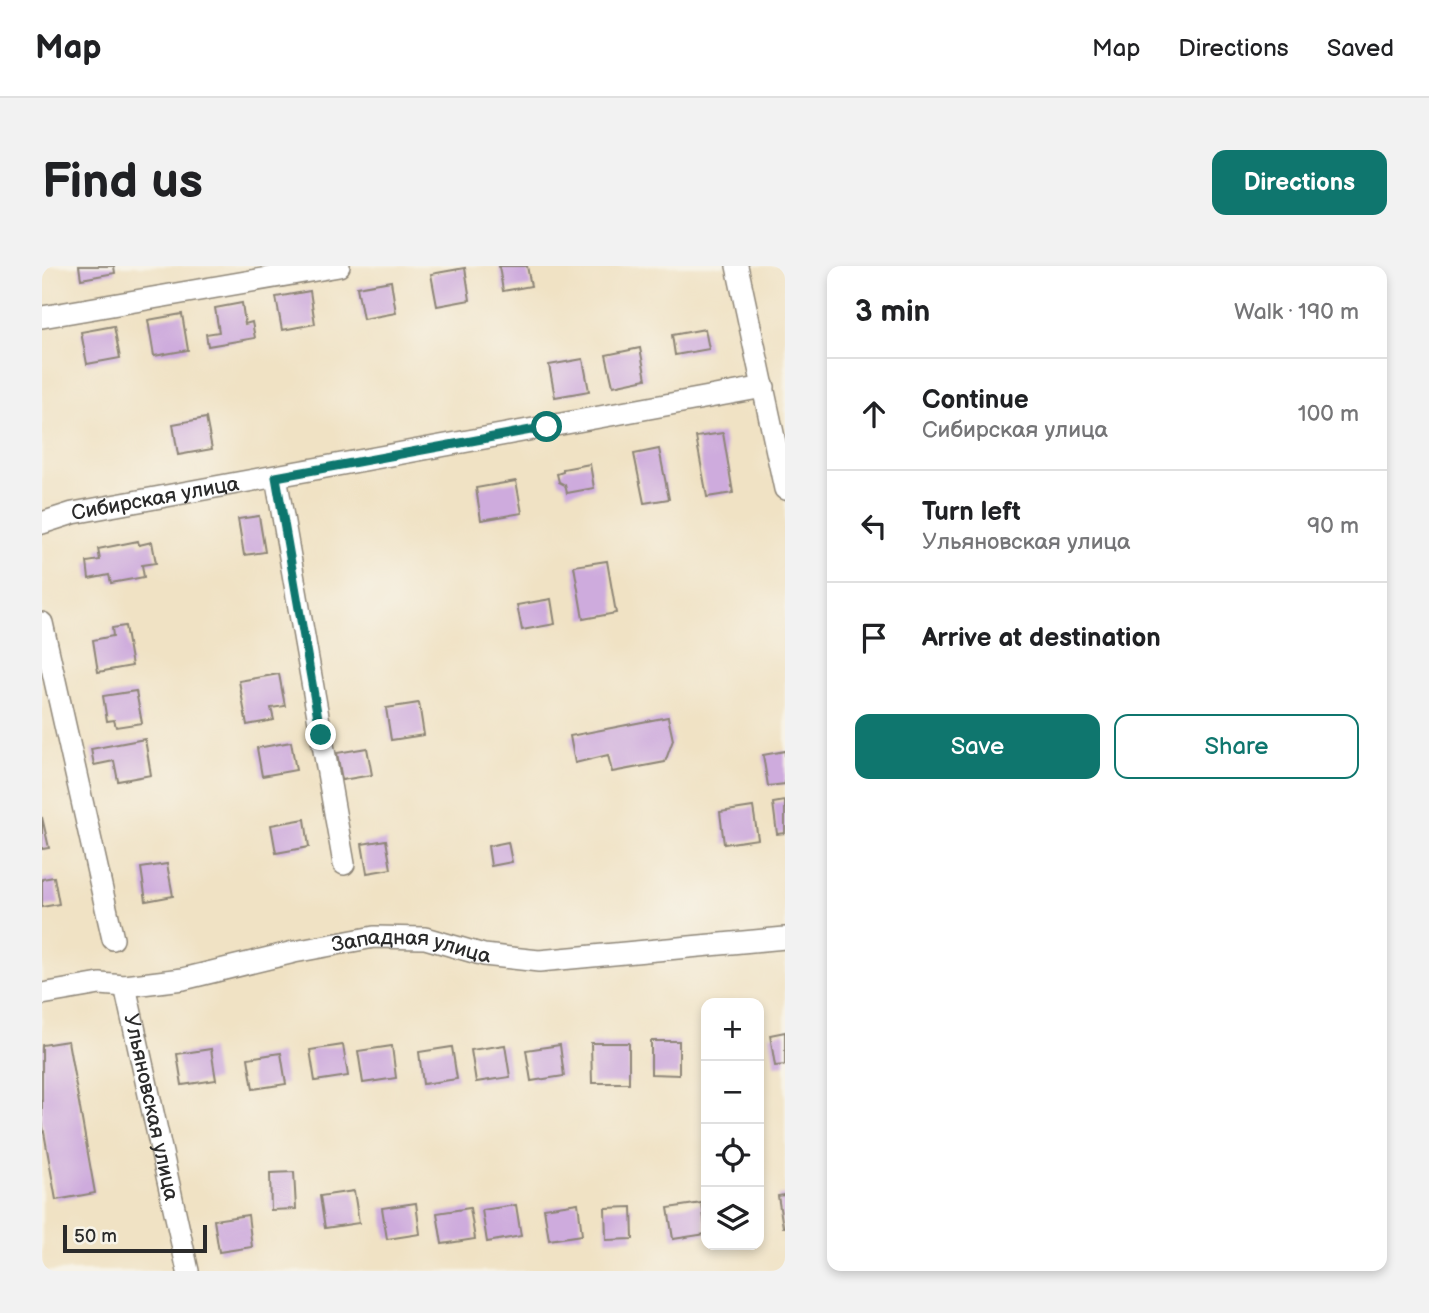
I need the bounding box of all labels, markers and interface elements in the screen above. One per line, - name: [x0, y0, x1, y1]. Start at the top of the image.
- text: Map: [35, 28, 101, 68]
- text: Map: [1092, 34, 1140, 63]
- text: Directions: [1178, 34, 1289, 63]
- text: Saved: [1327, 34, 1394, 63]
- button: Directions: [1212, 150, 1387, 215]
- text: Find us: [42, 153, 203, 212]
- text: 3 min: [855, 294, 930, 330]
- text: Walk · 190 m: [1234, 298, 1359, 326]
- text: Continue: [922, 385, 1029, 416]
- icon: ahead: [855, 395, 893, 433]
- text: 100 m: [1298, 400, 1359, 428]
- route start: [531, 411, 562, 442]
- text: Сибирская улица: [922, 416, 1108, 444]
- street label: Сибирская улица: [69, 470, 242, 526]
- text: Turn left: [922, 497, 1021, 528]
- icon: left: [855, 507, 893, 545]
- text: 90 m: [1307, 512, 1359, 540]
- text: Ульяновская улица: [922, 528, 1131, 556]
- icon: arrive: [855, 619, 893, 657]
- text: Arrive at destination: [922, 623, 1161, 654]
- button: Save: [855, 714, 1100, 779]
- button: Share: [1114, 714, 1359, 779]
- route end: [305, 719, 336, 750]
- street label: Западная улица: [329, 924, 492, 968]
- map controls: [701, 998, 764, 1250]
- button: +: [701, 998, 764, 1061]
- street label: Ульяновская улица: [119, 1011, 185, 1203]
- button: −: [701, 1061, 764, 1124]
- button: locate: [701, 1124, 764, 1187]
- button: layers: [701, 1187, 764, 1250]
- scale bar: [63, 1222, 206, 1254]
- text: 50 m: [74, 1225, 117, 1248]

